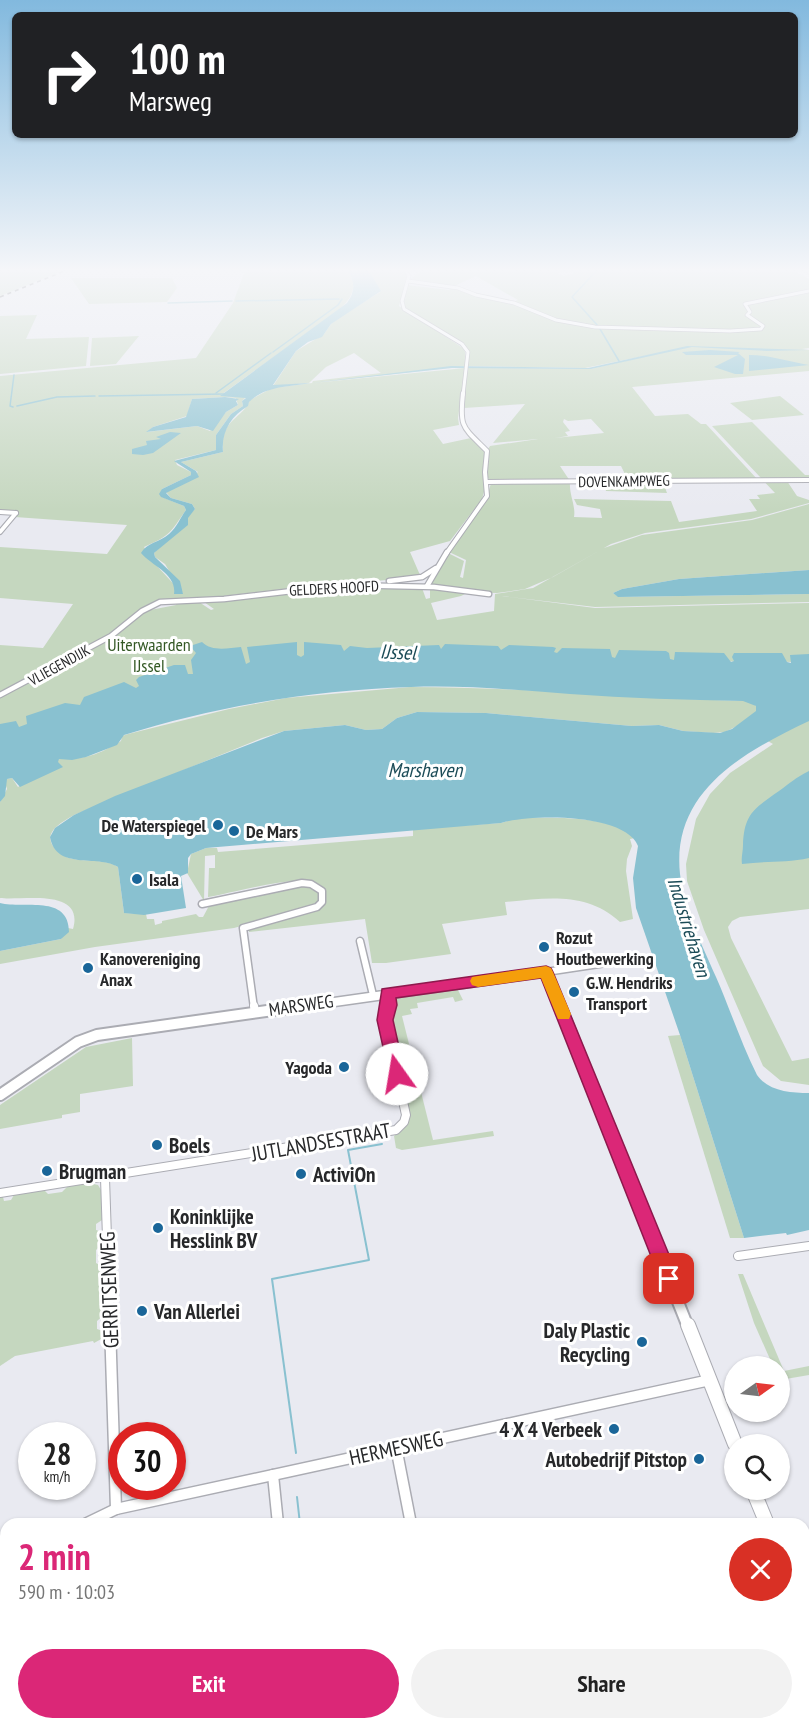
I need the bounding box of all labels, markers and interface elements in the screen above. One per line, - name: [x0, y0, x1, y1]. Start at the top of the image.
- text: 100 m: [129, 31, 226, 86]
- icon: right: [30, 36, 108, 114]
- text: Marsweg: [129, 84, 212, 118]
- street label: DOVENKAMPWEG: [578, 471, 670, 491]
- street label: GELDERS HOOFD: [289, 576, 379, 600]
- park label: Uiterwaarden IJssel: [107, 633, 191, 677]
- water label: IJssel: [380, 638, 419, 666]
- street label: VLIEGENDIJK: [24, 640, 94, 690]
- water label: Marshaven: [388, 757, 464, 783]
- place label: De Waterspiegel: [101, 814, 207, 837]
- marker: De Waterspiegel: [211, 818, 225, 832]
- place label: De Mars: [246, 820, 298, 843]
- marker: De Mars: [227, 824, 241, 838]
- place label: Isala: [149, 868, 179, 891]
- marker: Isala: [130, 872, 144, 886]
- water label: Industriehaven: [662, 874, 717, 981]
- place label: Rozut Houtbewerking: [556, 926, 654, 970]
- marker: Rozut Houtbewerking: [537, 940, 551, 954]
- place label: Kanovereniging Anax: [99, 947, 200, 991]
- marker: Kanovereniging Anax: [81, 961, 95, 975]
- place label: G.W. Hendriks Transport: [586, 971, 673, 1015]
- marker: G.W. Hendriks Transport: [567, 985, 581, 999]
- street label: MARSWEG: [267, 989, 335, 1021]
- position arrow: [365, 1042, 429, 1106]
- place label: Yagoda: [284, 1056, 332, 1079]
- marker: Yagoda: [337, 1060, 351, 1074]
- street label: JUTLANDSESTRAAT: [248, 1116, 393, 1168]
- place label: Boels: [169, 1132, 210, 1159]
- marker: Boels: [150, 1138, 164, 1152]
- place label: Brugman: [59, 1158, 126, 1185]
- place label: ActiviOn: [312, 1161, 376, 1188]
- marker: Brugman: [40, 1164, 54, 1178]
- marker: ActiviOn: [294, 1167, 308, 1181]
- place label: Koninklijke Hesslink BV: [170, 1203, 258, 1254]
- marker: Koninklijke Hesslink BV: [151, 1221, 165, 1235]
- street label: GERRITSENWEG: [93, 1231, 125, 1349]
- pin: [643, 1253, 694, 1304]
- icon: arrive: [652, 1262, 685, 1295]
- place label: Van Allerlei: [153, 1298, 240, 1325]
- marker: Van Allerlei: [135, 1304, 149, 1318]
- place label: Daly Plastic Recycling: [544, 1317, 631, 1368]
- marker: Daly Plastic Recycling: [635, 1335, 649, 1349]
- north arrow: [724, 1356, 790, 1422]
- map controls: [724, 1356, 790, 1500]
- place label: 4 X 4 Verbeek: [499, 1416, 602, 1443]
- speed limit sign: 30: [108, 1422, 186, 1500]
- marker: 4 X 4 Verbeek: [607, 1422, 621, 1436]
- street label: HERMESWEG: [347, 1425, 445, 1471]
- text: 28: [43, 1434, 71, 1473]
- button: search: [724, 1434, 790, 1500]
- place label: Autobedrijf Pitstop: [544, 1446, 687, 1473]
- marker: Autobedrijf Pitstop: [692, 1452, 706, 1466]
- text: km/h: [44, 1467, 70, 1486]
- text: 2 min: [18, 1533, 91, 1580]
- button: close: [729, 1538, 792, 1601]
- text: 590 m · 10:03: [18, 1579, 115, 1605]
- button: Exit: [18, 1649, 399, 1718]
- button: Share: [411, 1649, 792, 1718]

